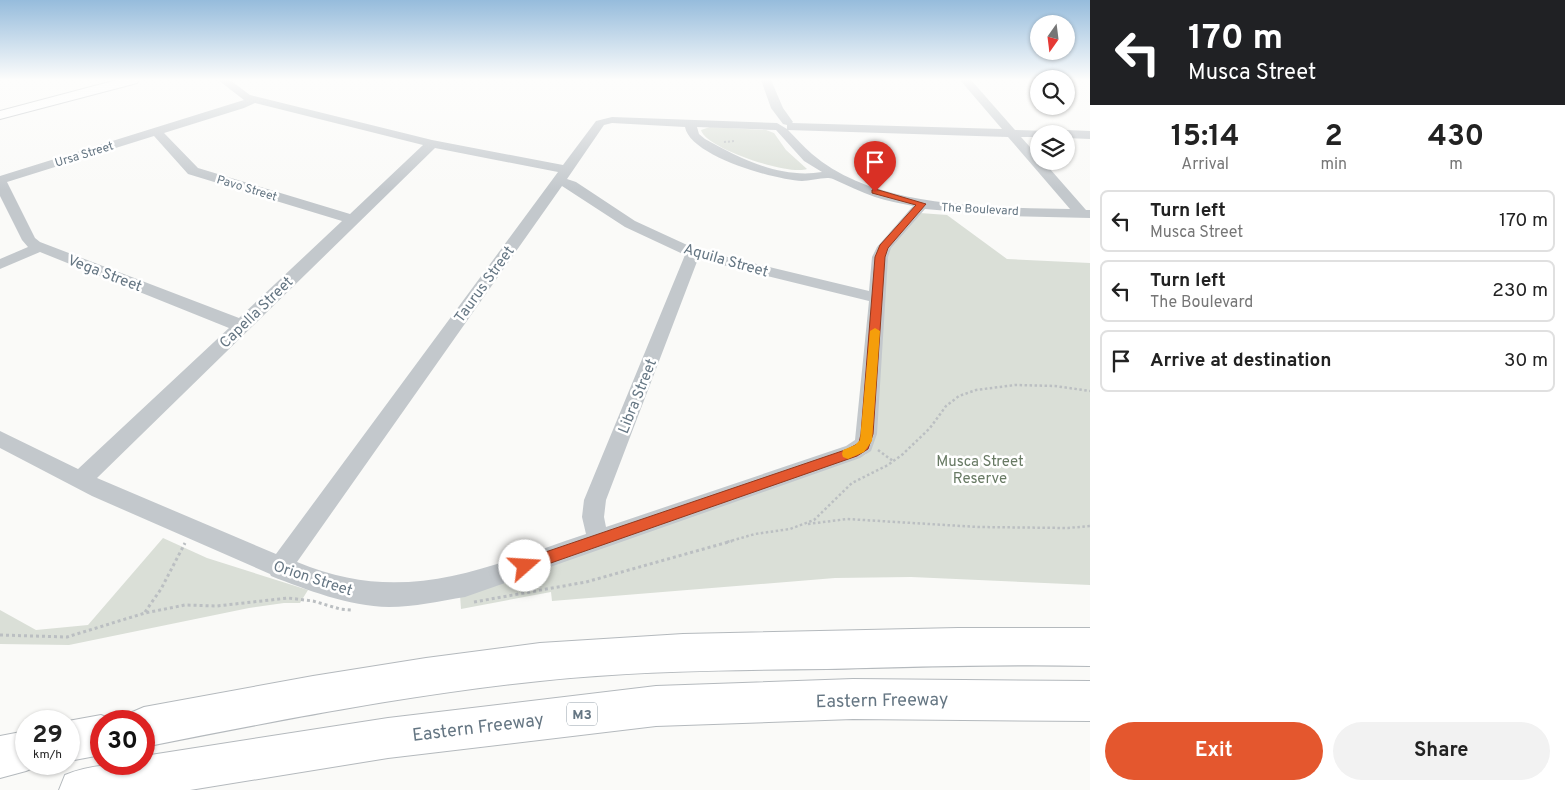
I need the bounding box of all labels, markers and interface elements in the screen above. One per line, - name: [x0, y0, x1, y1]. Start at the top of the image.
- north arrow: [1030, 15, 1075, 60]
- map controls: [1030, 15, 1075, 170]
- text: 170 m: [1188, 17, 1283, 61]
- icon: left: [1105, 20, 1170, 85]
- text: Musca Street: [1188, 60, 1316, 87]
- button: search: [1030, 70, 1075, 115]
- text: 15:14: [1171, 119, 1240, 156]
- text: 2: [1325, 119, 1343, 156]
- text: 430: [1428, 119, 1484, 156]
- button: layers: [1030, 125, 1075, 170]
- street label: Ursa Street: [53, 138, 116, 171]
- pin: [854, 141, 896, 192]
- icon: arrive: [861, 148, 889, 176]
- text: Arrival: [1181, 155, 1229, 175]
- text: min: [1320, 155, 1347, 175]
- text: m: [1449, 155, 1463, 175]
- street label: Pavo Street: [215, 172, 279, 206]
- text: Turn left: [1150, 199, 1226, 223]
- street label: The Boulevard: [941, 200, 1019, 220]
- icon: left: [1107, 207, 1135, 235]
- text: 170 m: [1499, 209, 1548, 233]
- text: Musca Street: [1150, 223, 1243, 243]
- street label: Aquila Street: [681, 240, 770, 283]
- street label: Taurus Street: [451, 243, 519, 327]
- street label: Vega Street: [65, 252, 144, 297]
- text: Turn left: [1150, 269, 1226, 293]
- street label: Capella Street: [216, 273, 298, 353]
- icon: left: [1107, 277, 1135, 305]
- text: 230 m: [1492, 279, 1548, 303]
- text: The Boulevard: [1150, 293, 1253, 313]
- icon: arrive: [1107, 347, 1135, 375]
- text: Arrive at destination: [1150, 349, 1331, 373]
- text: 30 m: [1504, 349, 1548, 373]
- street label: Libra Street: [615, 356, 662, 437]
- park label: Musca Street Reserve: [936, 453, 1024, 489]
- position arrow: [498, 539, 550, 591]
- street label: Orion Street: [271, 558, 355, 601]
- street label: Eastern Freeway: [815, 689, 949, 714]
- road number: M3: [567, 702, 597, 726]
- street label: Eastern Freeway: [411, 709, 545, 748]
- speed limit sign: 30: [90, 710, 155, 775]
- text: 29: [32, 720, 63, 752]
- button: Exit: [1105, 722, 1323, 780]
- button: Share: [1333, 722, 1550, 780]
- text: km/h: [33, 747, 62, 763]

